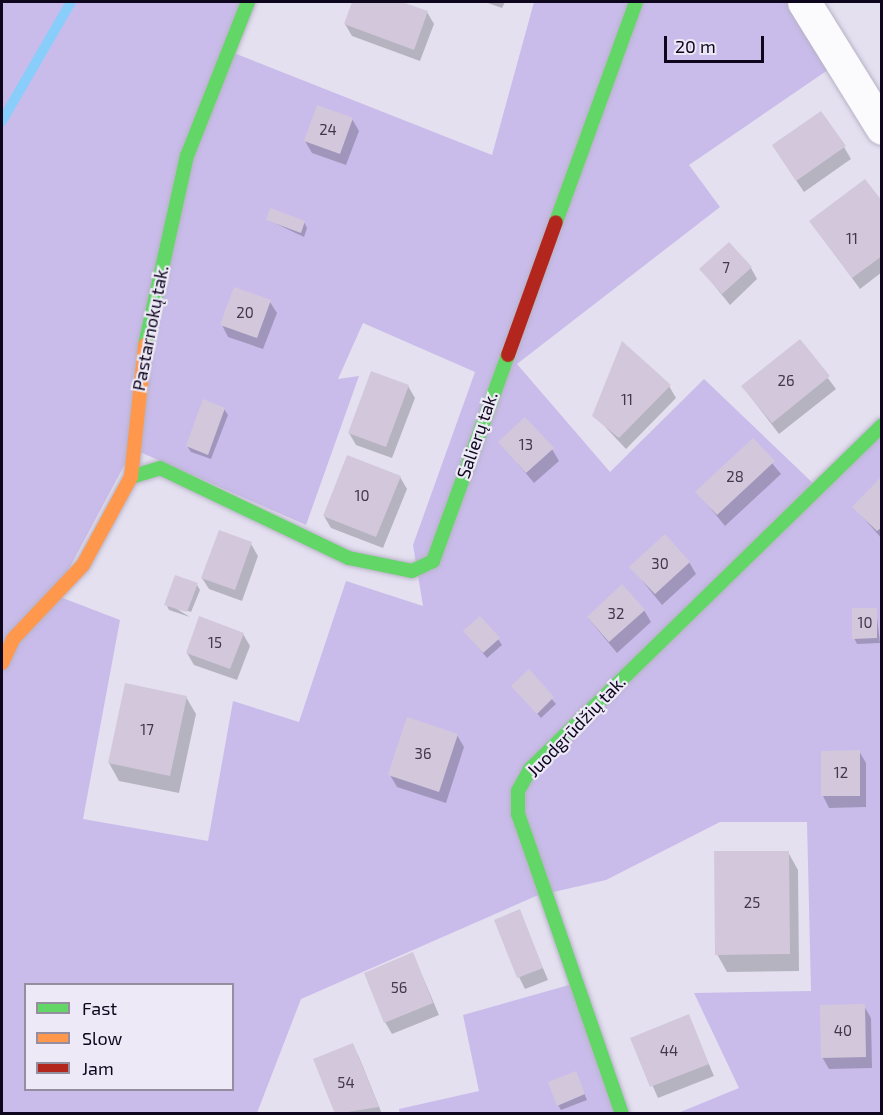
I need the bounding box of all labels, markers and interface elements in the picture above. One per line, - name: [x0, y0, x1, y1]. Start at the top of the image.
- scale bar: [667, 24, 768, 62]
- text: 20 m: [675, 35, 716, 57]
- house number: 24: [319, 121, 337, 139]
- house number: 11: [846, 230, 858, 248]
- house number: 7: [722, 259, 730, 277]
- street label: Pastarnokų tak.: [127, 263, 173, 393]
- house number: 20: [236, 304, 254, 322]
- house number: 26: [777, 372, 795, 390]
- street label: Salierų tak.: [452, 388, 502, 482]
- house number: 11: [621, 391, 633, 409]
- house number: 13: [519, 436, 533, 454]
- house number: 28: [726, 468, 744, 486]
- house number: 10: [354, 487, 370, 505]
- house number: 30: [651, 555, 669, 573]
- house number: 32: [608, 605, 624, 623]
- house number: 10: [857, 614, 873, 632]
- house number: 15: [208, 634, 222, 652]
- street label: Juodgrūdžių tak.: [522, 671, 630, 781]
- house number: 17: [140, 721, 154, 739]
- house number: 36: [415, 745, 431, 763]
- house number: 12: [834, 764, 848, 782]
- house number: 25: [744, 894, 760, 912]
- house number: 56: [391, 979, 407, 997]
- legend: [24, 983, 234, 1091]
- text: Fast: [82, 997, 117, 1019]
- house number: 40: [834, 1022, 852, 1040]
- text: Slow: [82, 1027, 122, 1049]
- house number: 44: [660, 1042, 678, 1060]
- text: Jam: [82, 1057, 114, 1079]
- house number: 54: [337, 1074, 355, 1092]

